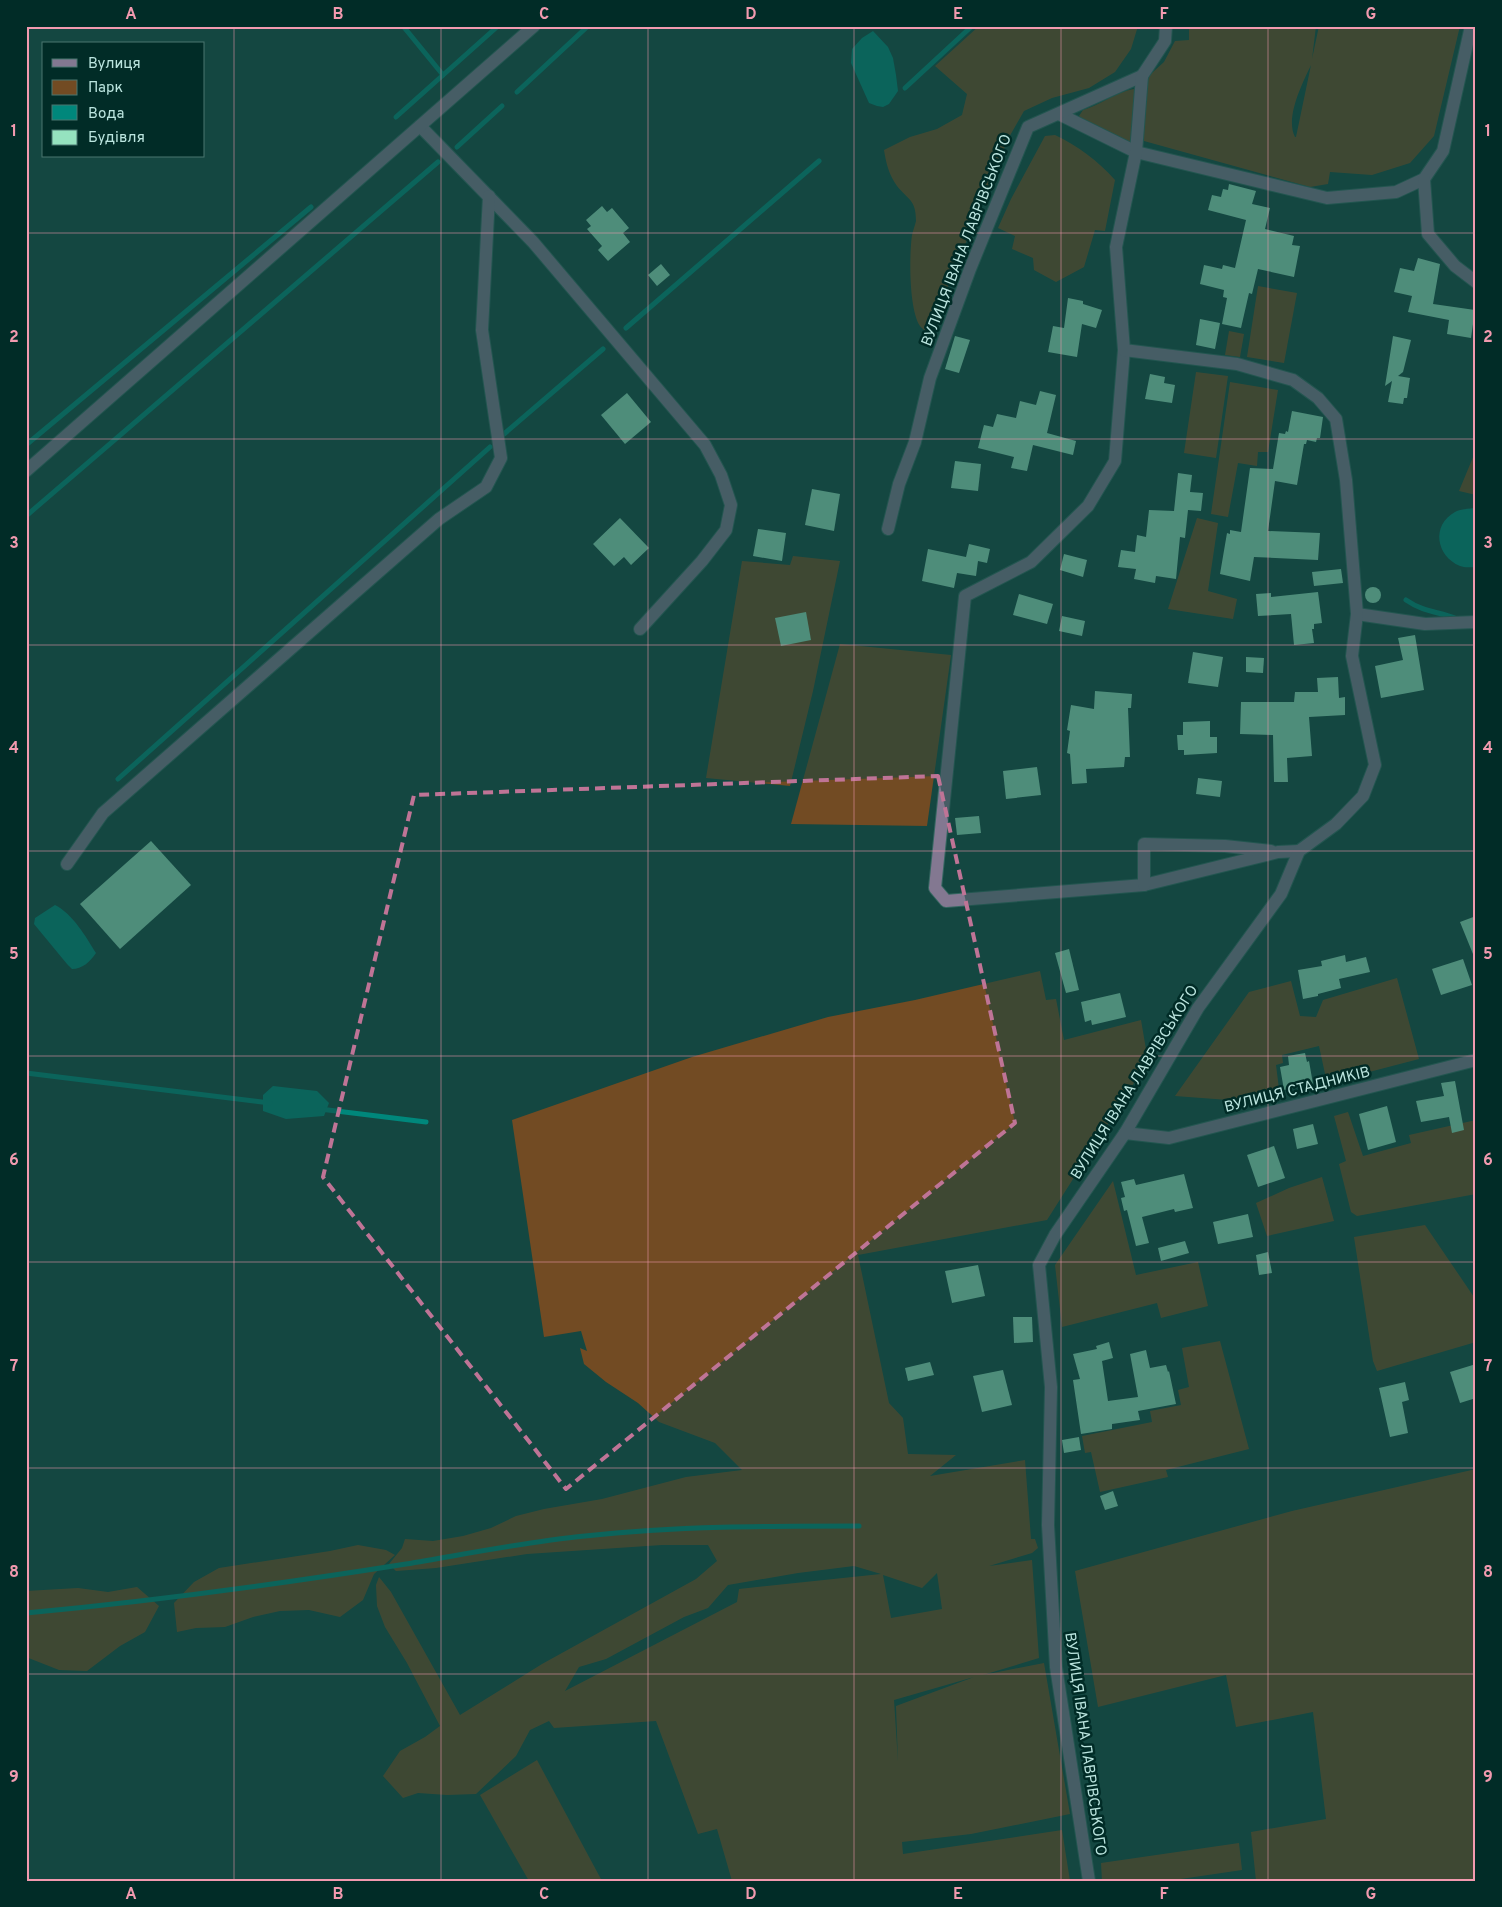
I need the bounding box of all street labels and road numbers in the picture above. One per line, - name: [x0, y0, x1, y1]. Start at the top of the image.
- street label: ВУЛИЦЯ ІВАНА ЛАВРІВСЬКОГО: [918, 132, 1017, 349]
- street label: ВУЛИЦЯ ІВАНА ЛАВРІВСЬКОГО: [1067, 982, 1203, 1183]
- street label: ВУЛИЦЯ СТАДНИКІВ: [1223, 1063, 1372, 1118]
- street label: ВУЛИЦЯ ІВАНА ЛАВРІВСЬКОГО: [1059, 1631, 1110, 1857]

